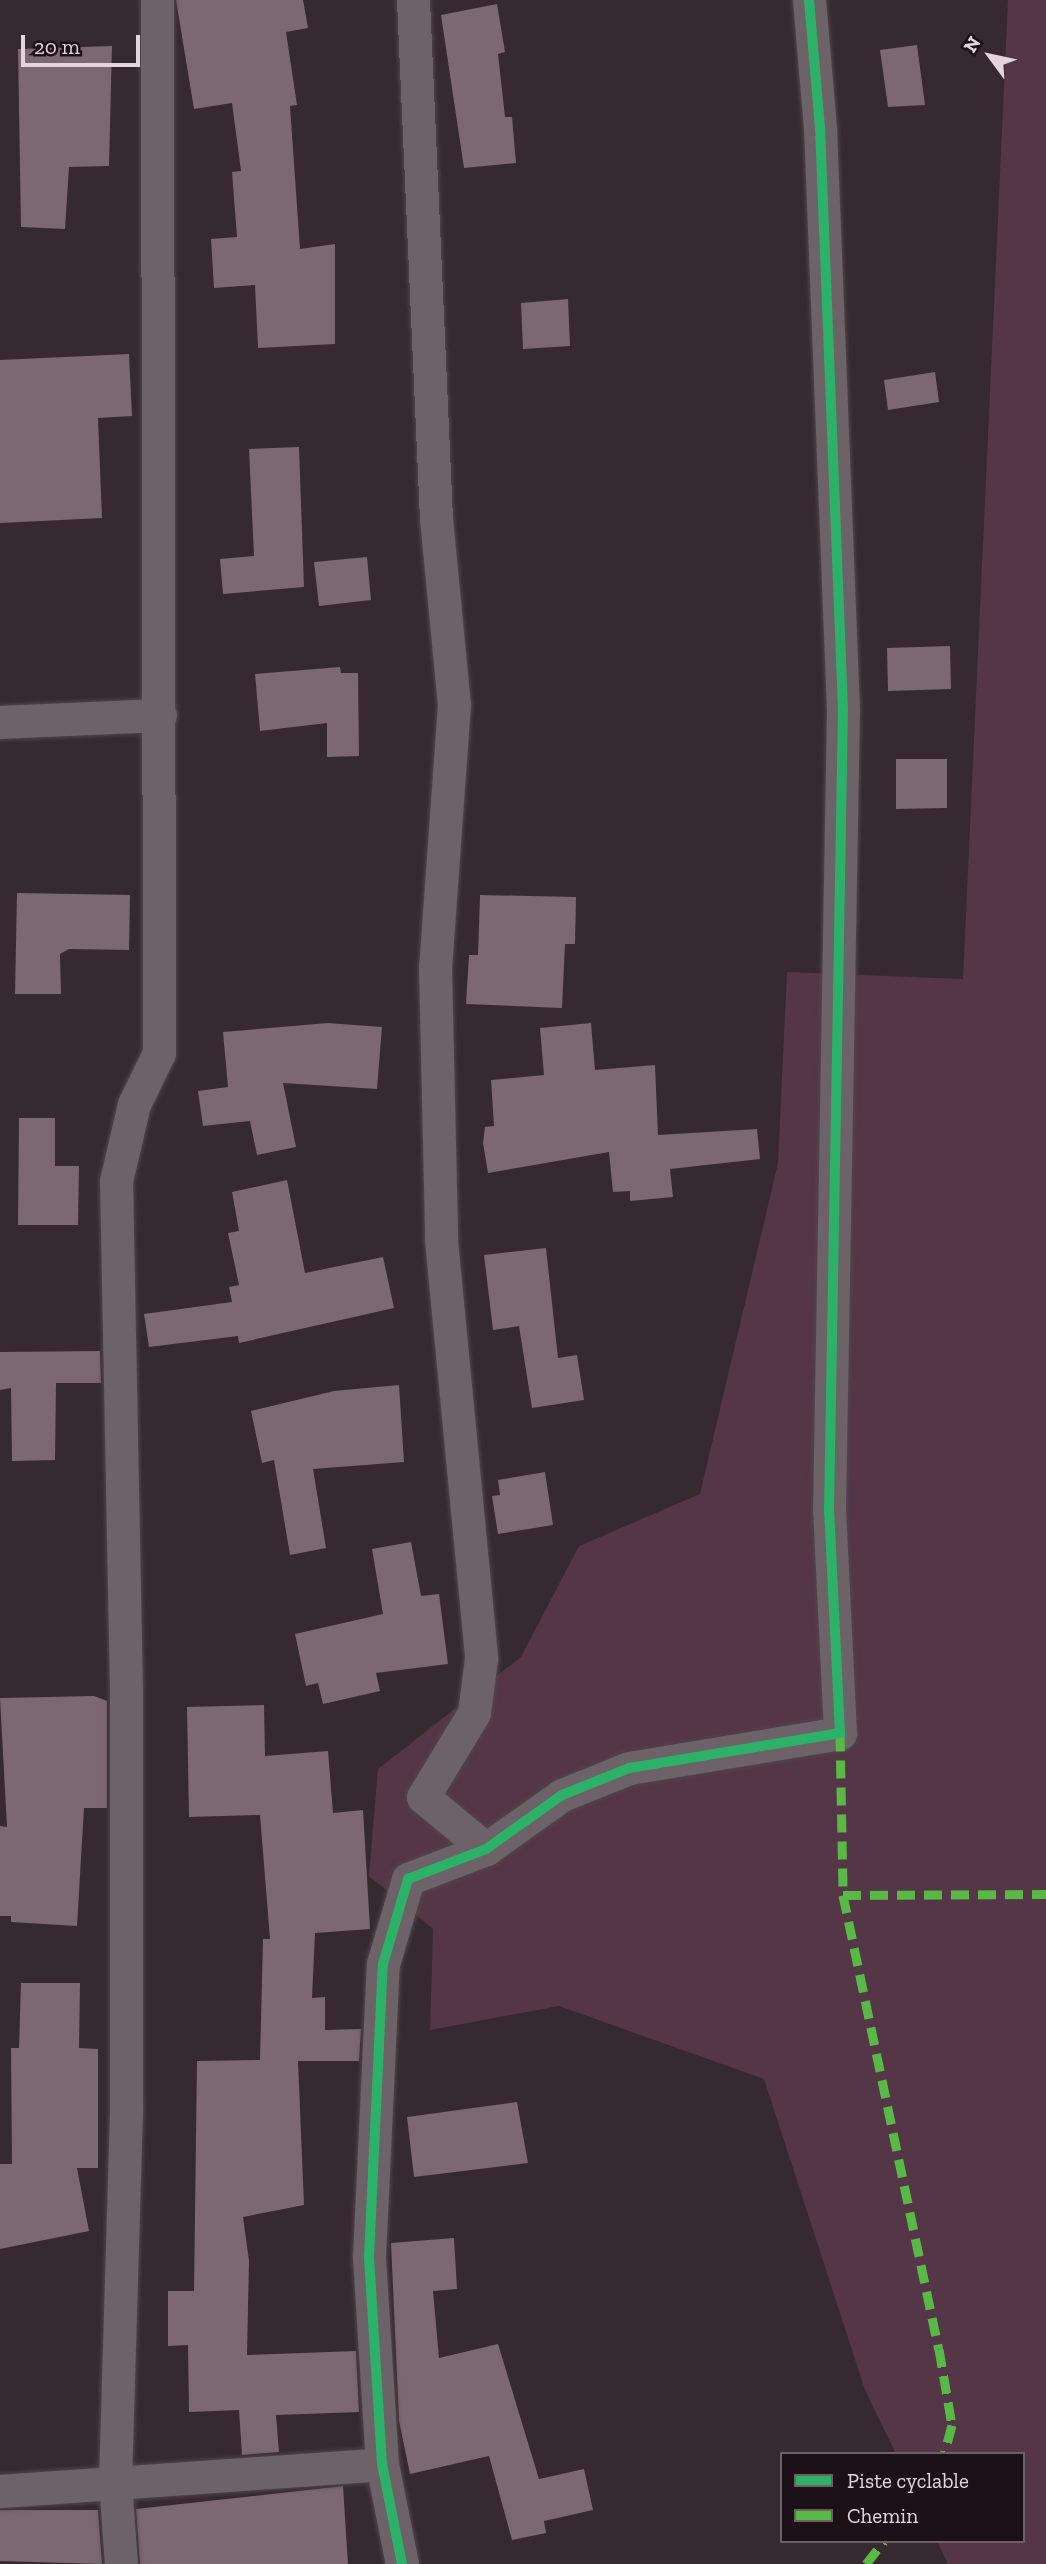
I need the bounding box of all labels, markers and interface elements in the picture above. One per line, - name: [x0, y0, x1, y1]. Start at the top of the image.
- scale bar: [24, 21, 144, 65]
- north arrow: [955, 21, 1025, 91]
- text: N: [958, 32, 986, 57]
- text: 20 m: [34, 34, 80, 59]
- legend: [780, 2452, 1025, 2543]
- text: Piste cyclable: [847, 2468, 969, 2493]
- text: Chemin: [847, 2503, 918, 2528]

